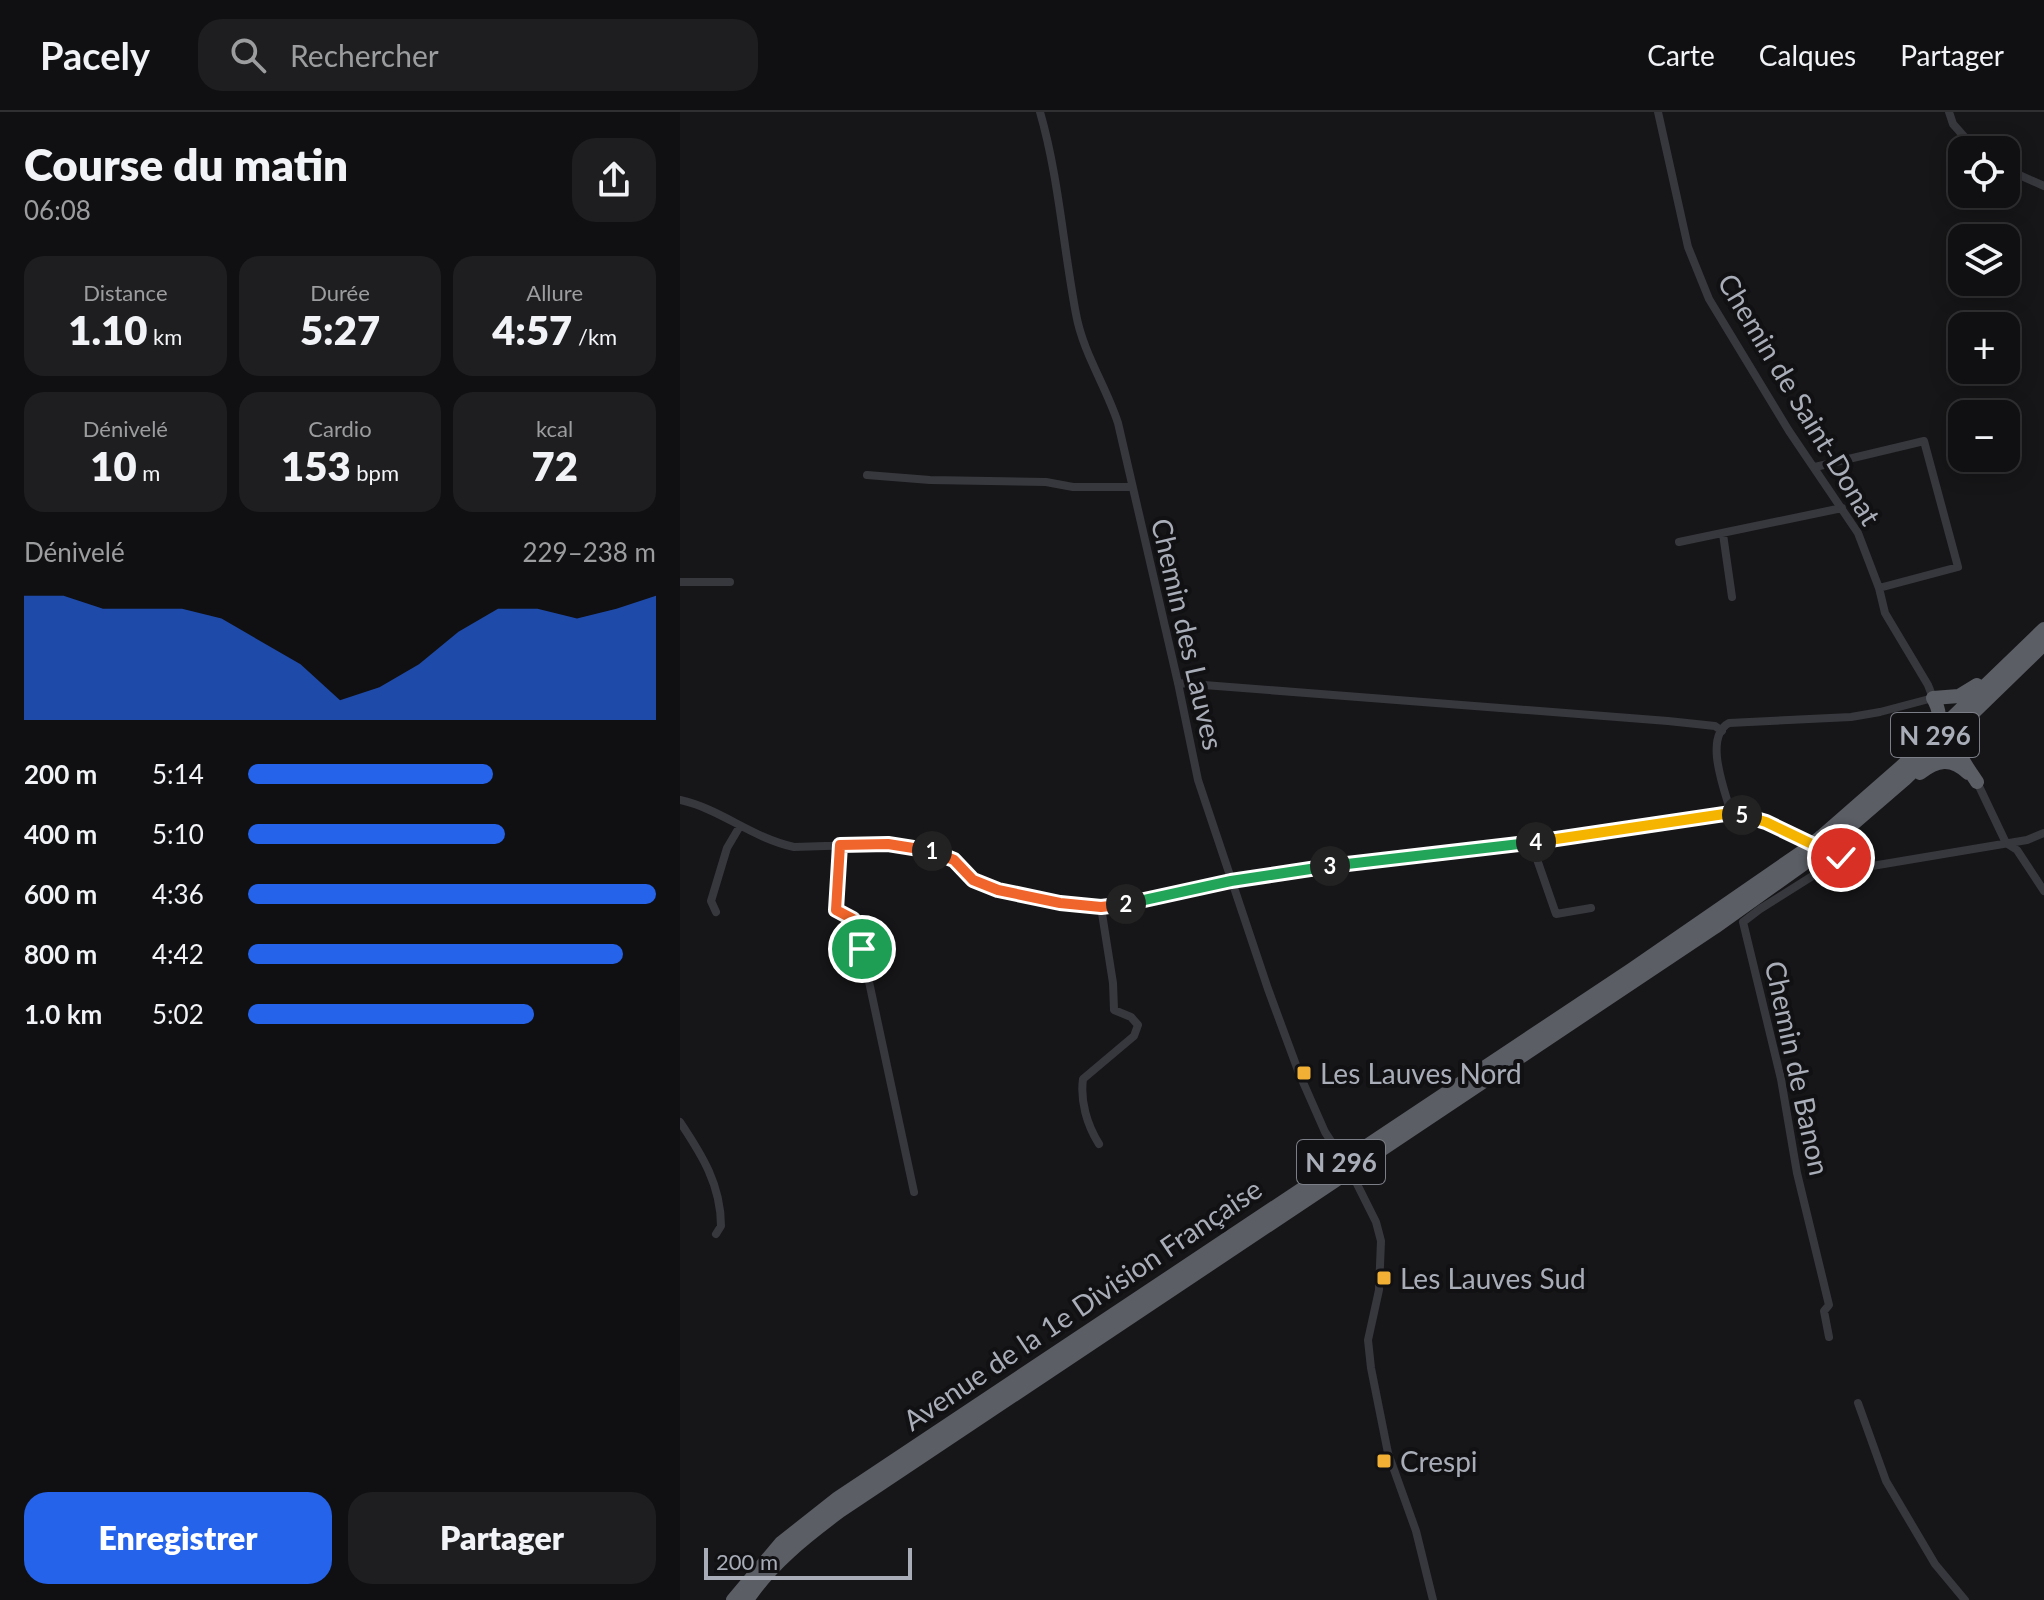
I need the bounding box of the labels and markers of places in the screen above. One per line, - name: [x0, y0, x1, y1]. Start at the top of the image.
- pin: 5: [1722, 795, 1762, 835]
- pin: 4: [1516, 822, 1556, 862]
- pin: [1807, 824, 1875, 892]
- pin: 1: [912, 831, 952, 871]
- pin: 3: [1310, 846, 1350, 886]
- pin: 2: [1106, 884, 1146, 924]
- pin: [828, 915, 896, 983]
- place label: Les Lauves Nord: [1320, 1056, 1522, 1090]
- marker: Les Lauves Nord: [1295, 1064, 1313, 1082]
- place label: Les Lauves Sud: [1400, 1261, 1586, 1295]
- marker: Les Lauves Sud: [1375, 1269, 1393, 1287]
- place label: Crespi: [1400, 1444, 1478, 1478]
- marker: Crespi: [1375, 1452, 1393, 1470]

